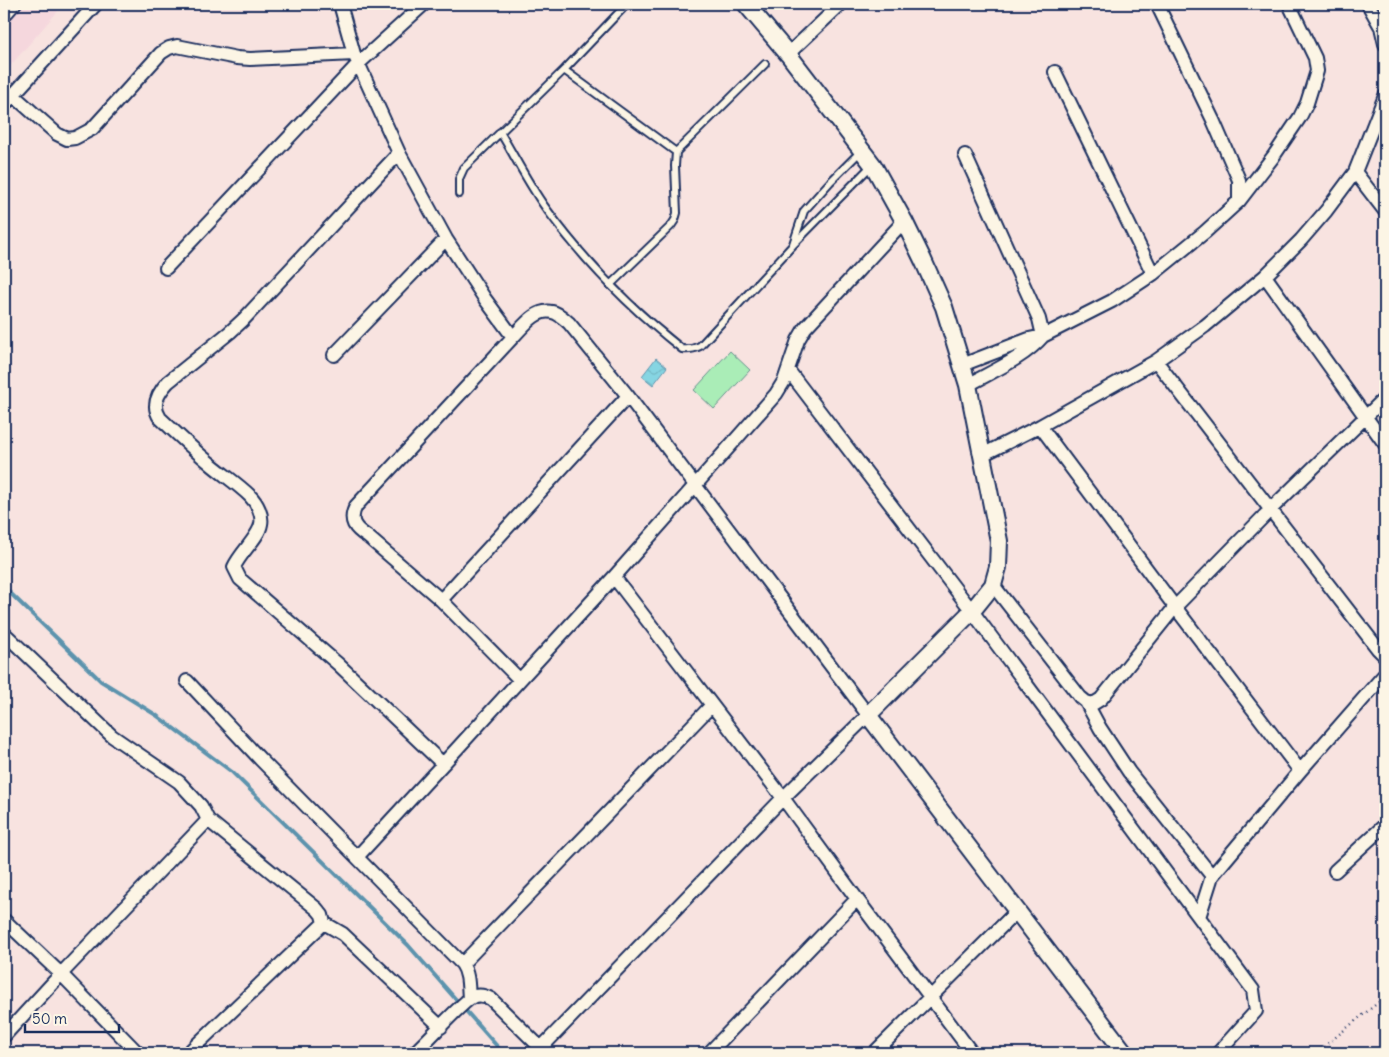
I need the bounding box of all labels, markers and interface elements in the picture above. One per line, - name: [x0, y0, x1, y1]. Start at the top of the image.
- scale bar: [25, 1002, 119, 1034]
- text: 50 m: [32, 1009, 67, 1028]

